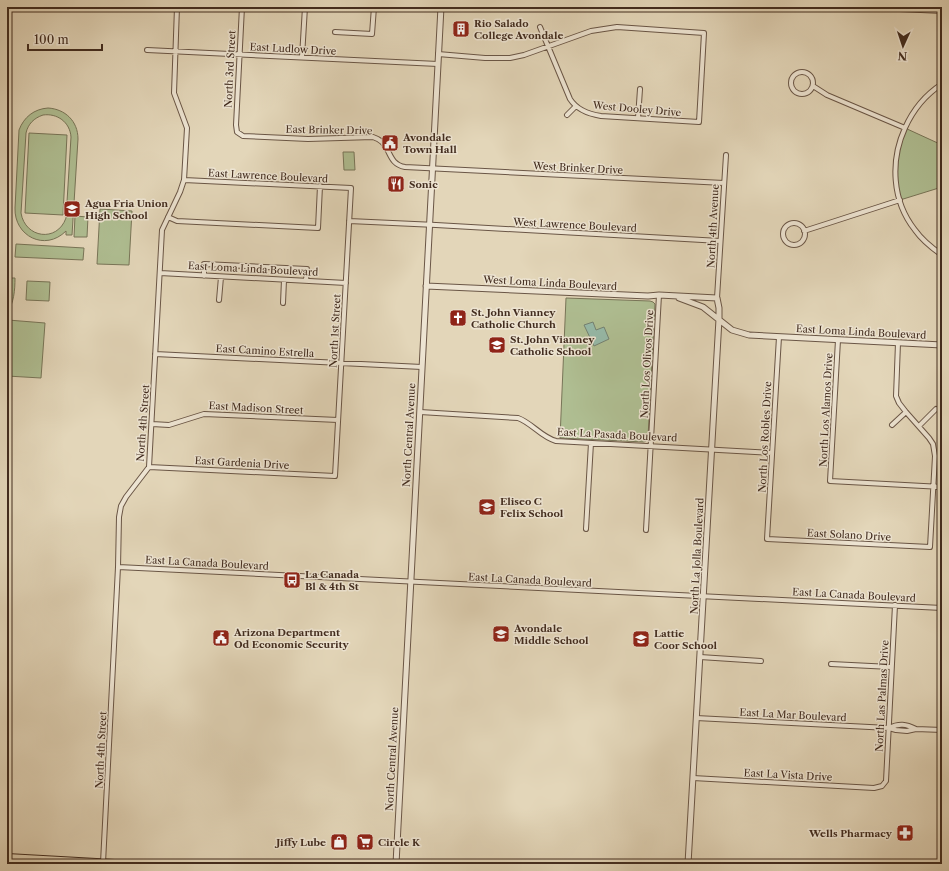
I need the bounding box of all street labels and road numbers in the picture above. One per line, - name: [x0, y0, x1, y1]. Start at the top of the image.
- street label: North 3rd Street: [221, 30, 239, 108]
- street label: East Ludlow Drive: [249, 40, 337, 58]
- street label: West Dooley Drive: [591, 99, 682, 119]
- street label: East Brinker Drive: [285, 123, 373, 137]
- street label: West Brinker Drive: [532, 159, 624, 177]
- street label: East Lawrence Boulevard: [208, 166, 328, 186]
- street label: North 4th Avenue: [704, 183, 722, 268]
- street label: West Lawrence Boulevard: [512, 215, 637, 235]
- street label: East Loma Linda Boulevard: [188, 259, 318, 279]
- street label: West Loma Linda Boulevard: [482, 273, 617, 293]
- street label: North 1st Street: [327, 293, 343, 368]
- street label: North Los Olivos Drive: [638, 309, 656, 419]
- street label: East Loma Linda Boulevard: [796, 322, 926, 342]
- street label: East Camino Estrella: [215, 342, 315, 360]
- street label: North Los Alamos Drive: [817, 352, 836, 467]
- street label: North Los Robles Drive: [756, 381, 774, 493]
- street label: North Central Avenue: [400, 382, 418, 487]
- street label: North 4th Street: [134, 383, 152, 462]
- street label: East Madison Street: [208, 399, 304, 417]
- street label: East La Pasada Boulevard: [556, 425, 678, 445]
- street label: East Gardenia Drive: [194, 454, 290, 472]
- street label: North La Jolla Boulevard: [687, 497, 707, 615]
- street label: East Solano Drive: [807, 526, 892, 544]
- street label: East La Canada Boulevard: [145, 553, 269, 573]
- street label: East La Canada Boulevard: [468, 570, 592, 590]
- street label: East La Canada Boulevard: [792, 585, 916, 605]
- street label: North Las Palmas Drive: [873, 639, 891, 752]
- street label: North Central Avenue: [383, 706, 401, 811]
- street label: East La Mar Boulevard: [739, 706, 847, 724]
- street label: North 4th Street: [92, 711, 110, 789]
- street label: East La Vista Drive: [743, 766, 833, 784]

